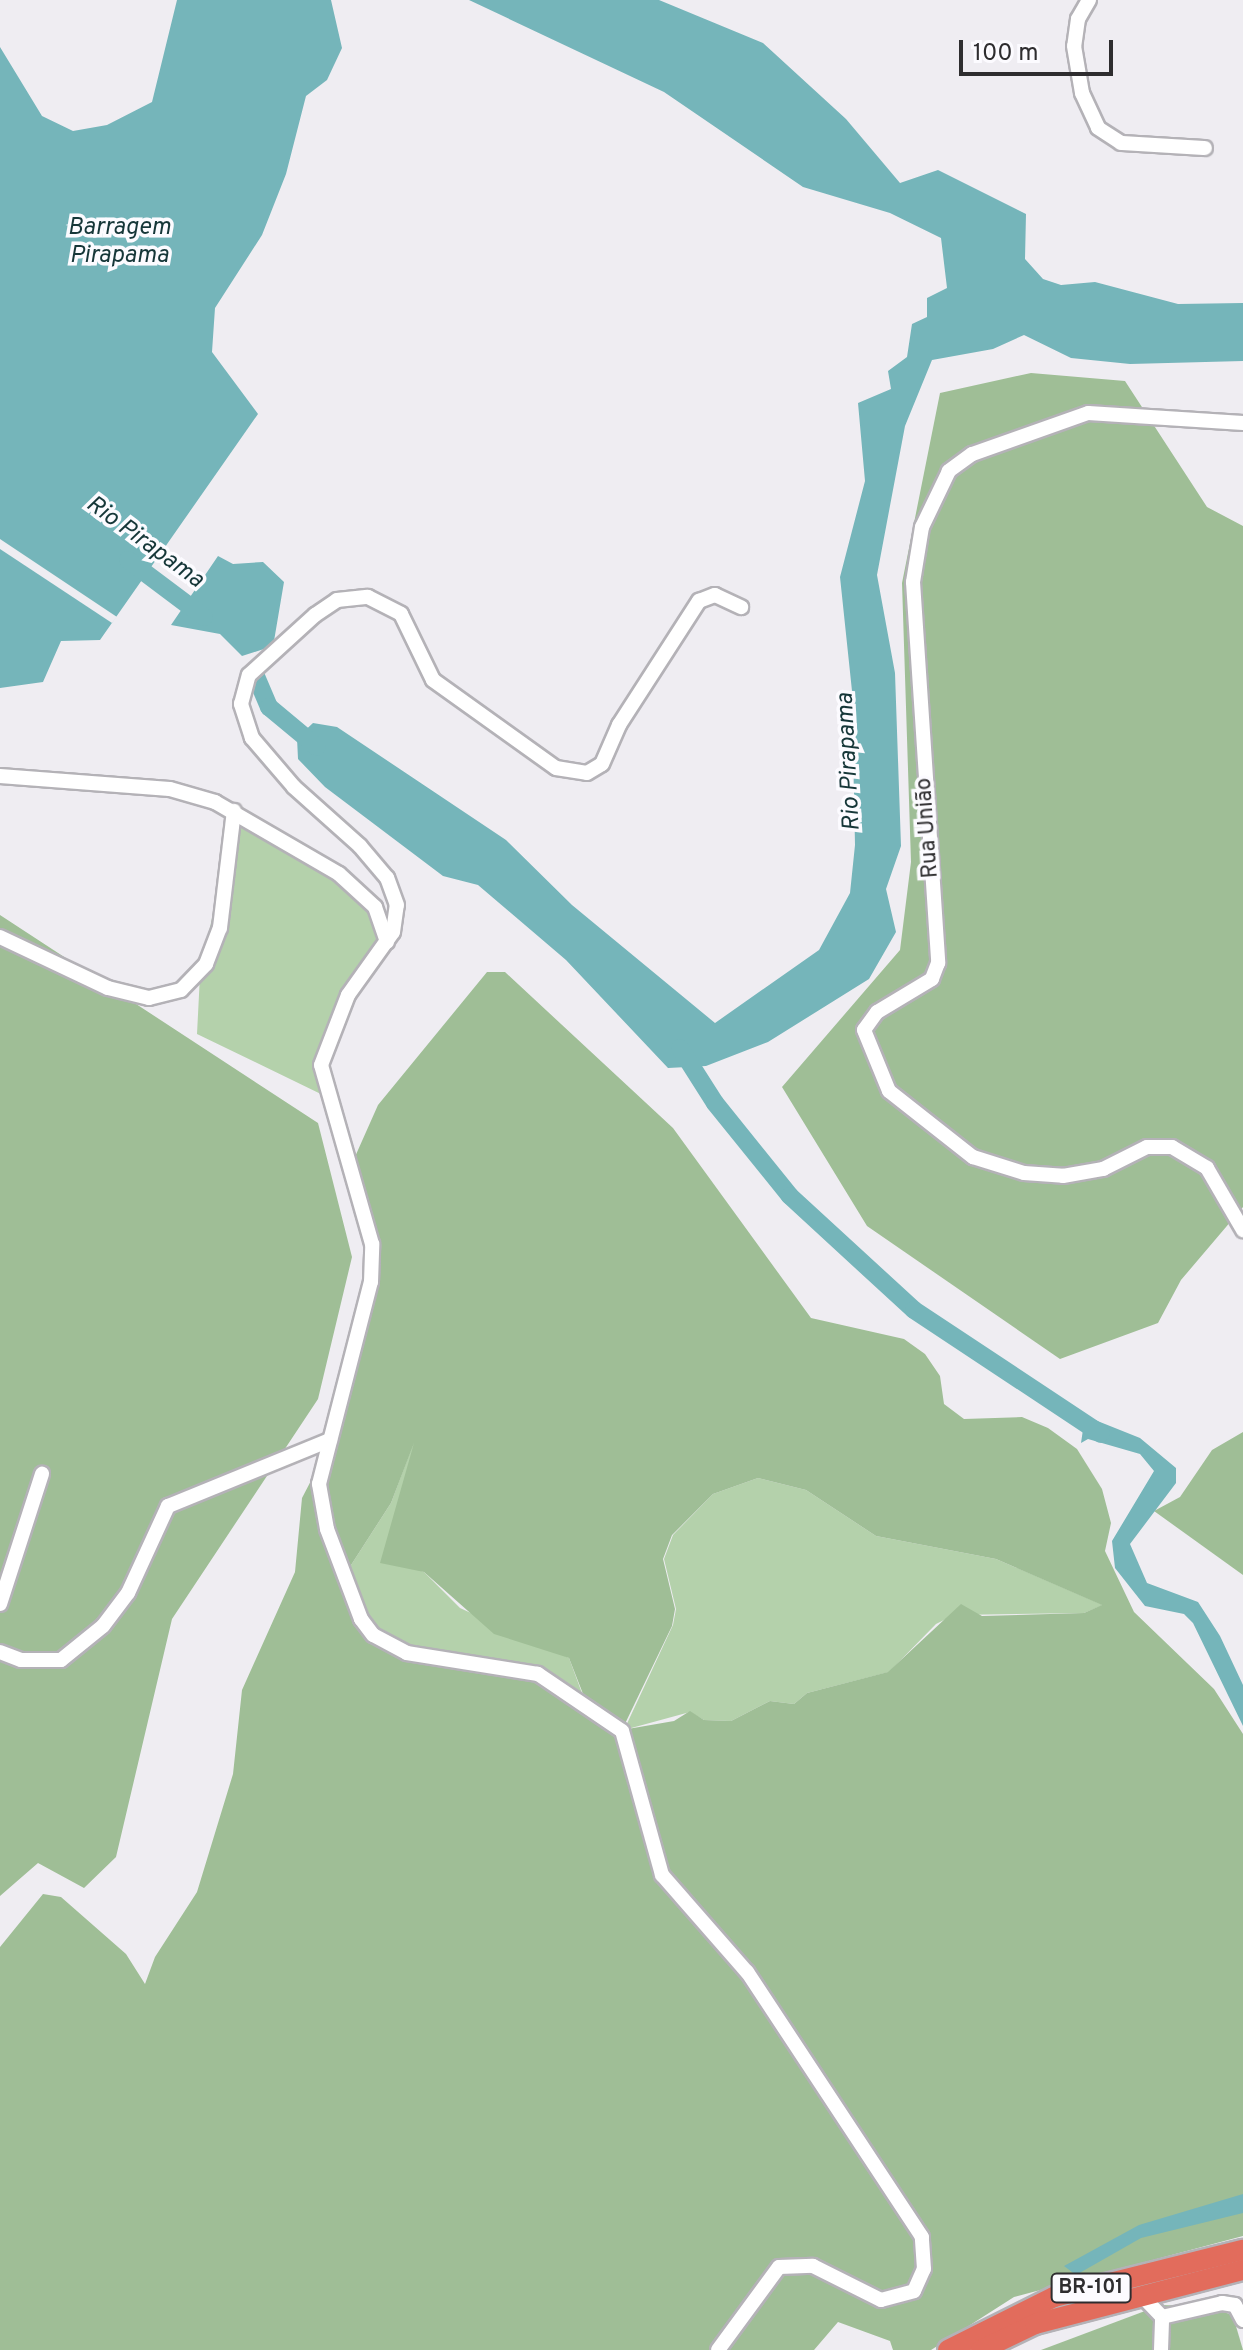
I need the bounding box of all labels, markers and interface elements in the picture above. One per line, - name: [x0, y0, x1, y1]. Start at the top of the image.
- scale bar: [963, 24, 1117, 74]
- text: 100 m: [973, 39, 1039, 69]
- water label: Barragem Pirapama: [67, 215, 171, 271]
- water label: Rio Pirapama: [80, 491, 208, 595]
- water label: Rio Pirapama: [832, 692, 868, 832]
- street label: Rua União: [911, 777, 945, 879]
- road number: BR-101: [1049, 2272, 1133, 2304]

